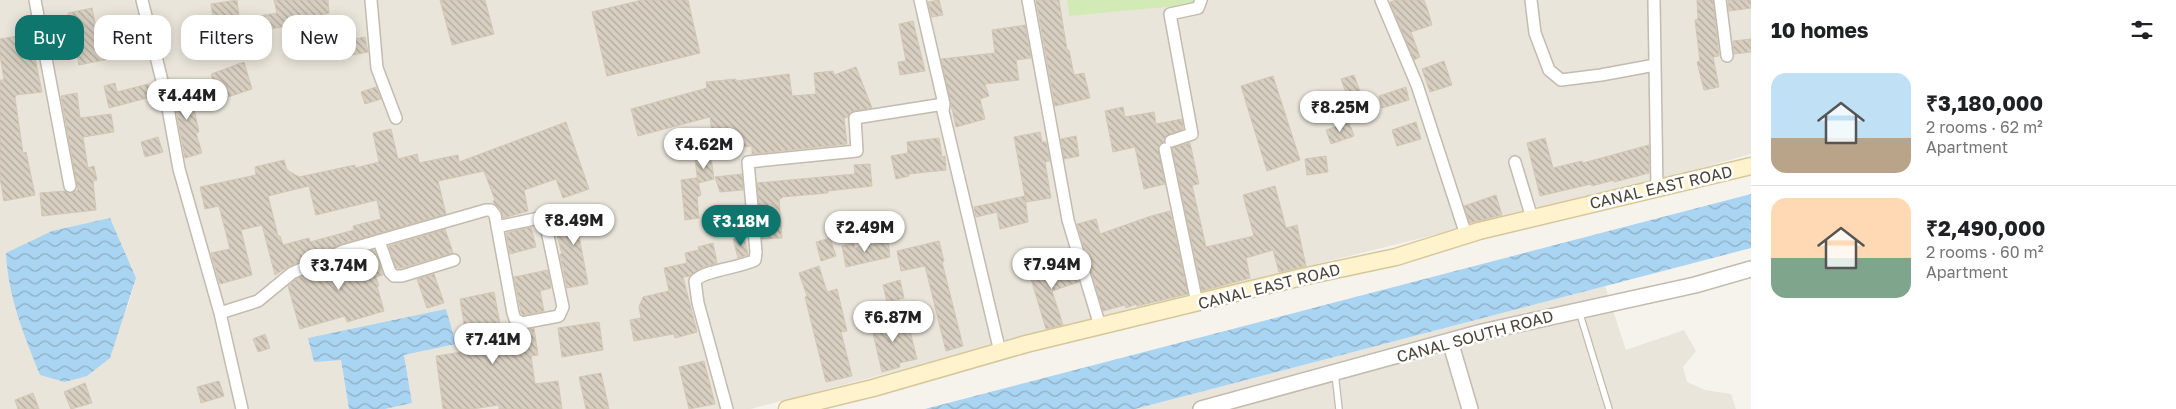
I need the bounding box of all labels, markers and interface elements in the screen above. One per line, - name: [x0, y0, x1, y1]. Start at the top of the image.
- chip: Buy: [15, 15, 84, 60]
- chip: Rent: [94, 15, 171, 60]
- chip: Filters: [181, 15, 272, 60]
- chip: New: [282, 15, 356, 60]
- icon: filters: [2128, 16, 2156, 44]
- text: 10 homes: [1771, 17, 1869, 43]
- pin: ₹4.44M: [146, 78, 228, 121]
- text: ₹4.44M: [158, 85, 216, 105]
- pin: ₹8.25M: [1299, 90, 1381, 133]
- text: ₹3,180,000: [1926, 90, 2043, 116]
- icon: home: [1811, 93, 1871, 153]
- text: ₹8.25M: [1311, 97, 1369, 117]
- text: 2 rooms · 62 m²: [1926, 117, 2043, 137]
- pin: ₹4.62M: [663, 128, 745, 170]
- text: ₹4.62M: [675, 134, 733, 154]
- text: Apartment: [1926, 137, 2008, 157]
- street label: CANAL EAST ROAD: [1588, 161, 1734, 213]
- pin: ₹8.49M: [533, 204, 615, 246]
- pin: ₹3.18M: [700, 204, 782, 247]
- text: ₹8.49M: [545, 210, 603, 230]
- pin: ₹2.49M: [824, 210, 906, 253]
- text: ₹3.18M: [713, 211, 769, 231]
- text: ₹2,490,000: [1926, 215, 2045, 241]
- text: ₹2.49M: [836, 217, 894, 237]
- icon: home: [1811, 218, 1871, 278]
- text: 2 rooms · 60 m²: [1926, 242, 2044, 262]
- pin: ₹3.74M: [298, 248, 380, 291]
- pin: ₹7.94M: [1011, 248, 1093, 290]
- text: ₹7.94M: [1023, 254, 1081, 274]
- text: ₹3.74M: [311, 255, 368, 275]
- street label: CANAL EAST ROAD: [1196, 259, 1342, 313]
- text: Apartment: [1926, 262, 2008, 282]
- pin: ₹6.87M: [852, 300, 934, 343]
- street label: CANAL SOUTH ROAD: [1394, 305, 1556, 367]
- text: ₹6.87M: [864, 307, 922, 327]
- pin: ₹7.41M: [452, 322, 534, 365]
- text: ₹7.41M: [465, 329, 521, 349]

